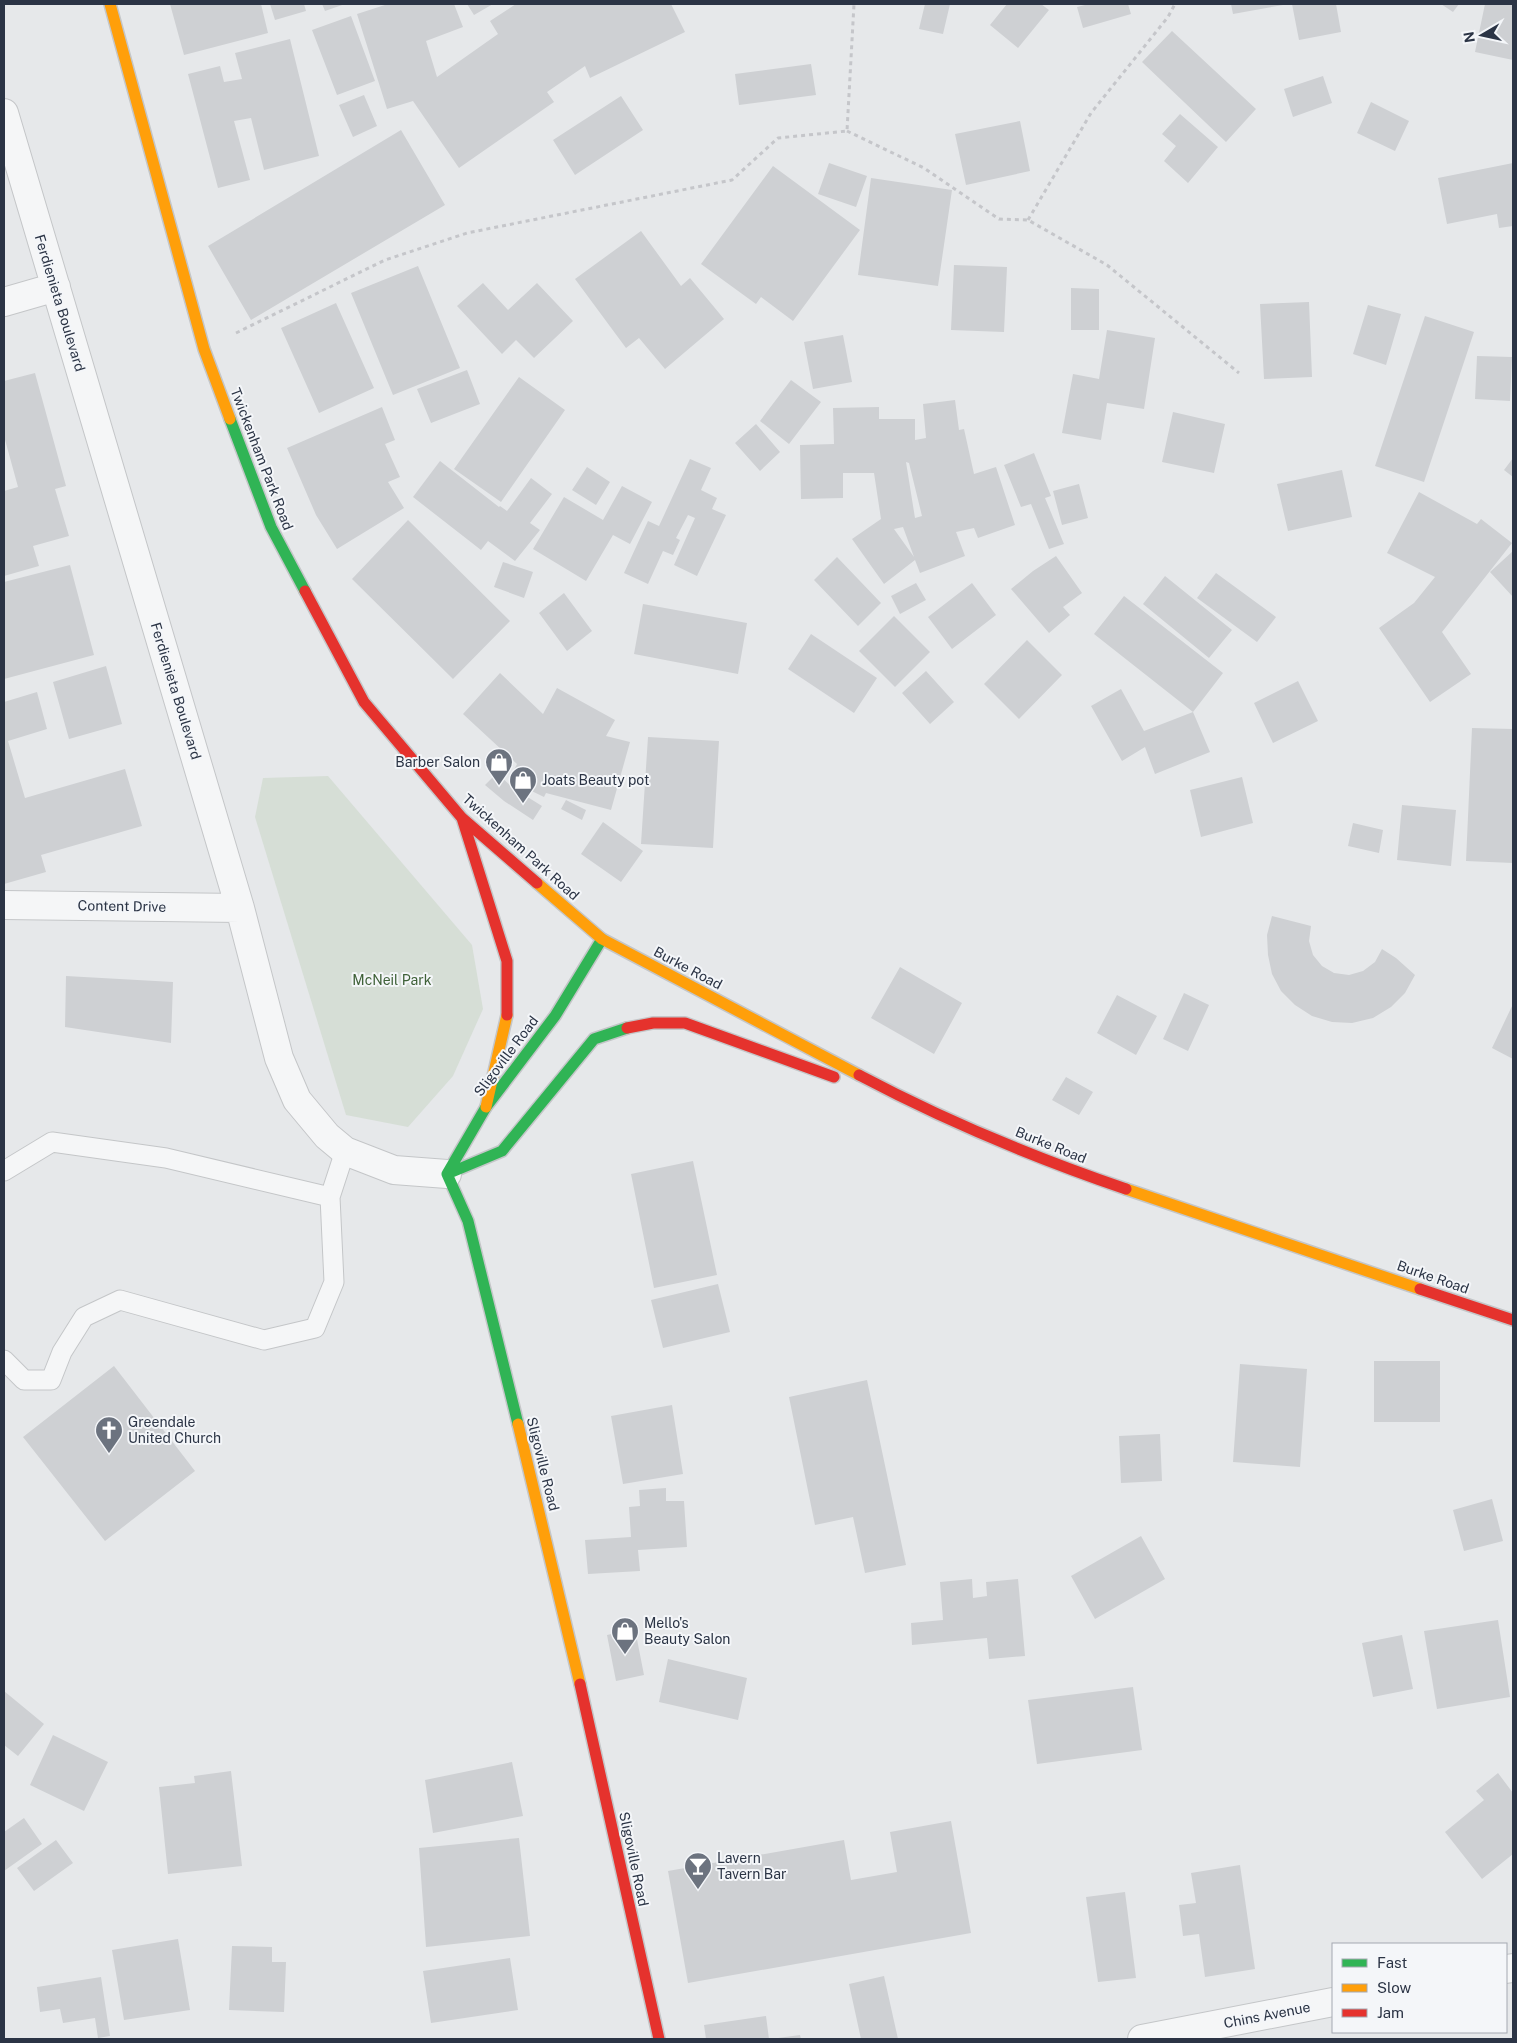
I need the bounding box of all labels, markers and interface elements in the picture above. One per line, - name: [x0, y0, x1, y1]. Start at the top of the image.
- north arrow: [1457, 10, 1507, 60]
- text: N: [1460, 30, 1478, 44]
- street label: Ferdienieta Boulevard: [32, 233, 88, 373]
- street label: Twickenham Park Road: [227, 386, 297, 532]
- street label: Ferdienieta Boulevard: [148, 621, 204, 761]
- shop icon: Barber Salon: [484, 747, 514, 786]
- place label: Barber Salon: [395, 754, 480, 770]
- shop icon: Joats Beauty pot: [508, 765, 538, 804]
- place label: Joats Beauty pot: [542, 772, 649, 788]
- street label: Twickenham Park Road: [460, 791, 582, 903]
- street label: Content Drive: [78, 897, 167, 915]
- street label: Burke Road: [651, 943, 725, 993]
- park label: McNeil Park: [352, 972, 432, 988]
- street label: Sligoville Road: [471, 1013, 541, 1099]
- street label: Burke Road: [1013, 1124, 1089, 1166]
- street label: Burke Road: [1395, 1257, 1471, 1297]
- place label: Greendale United Church: [128, 1414, 221, 1446]
- church icon: Greendale United Church: [94, 1415, 124, 1454]
- street label: Sligoville Road: [524, 1415, 562, 1513]
- place label: Mello's Beauty Salon: [644, 1615, 730, 1647]
- shop icon: Mello's Beauty Salon: [610, 1616, 640, 1655]
- street label: Sligoville Road: [616, 1810, 652, 1908]
- place label: Lavern Tavern Bar: [717, 1850, 786, 1882]
- bar icon: Lavern Tavern Bar: [683, 1851, 713, 1890]
- legend: [1332, 1943, 1507, 2033]
- text: Fast: [1377, 1954, 1407, 1971]
- text: Slow: [1377, 1979, 1412, 1996]
- street label: Chins Avenue: [1222, 1999, 1312, 2031]
- text: Jam: [1377, 2004, 1404, 2021]

